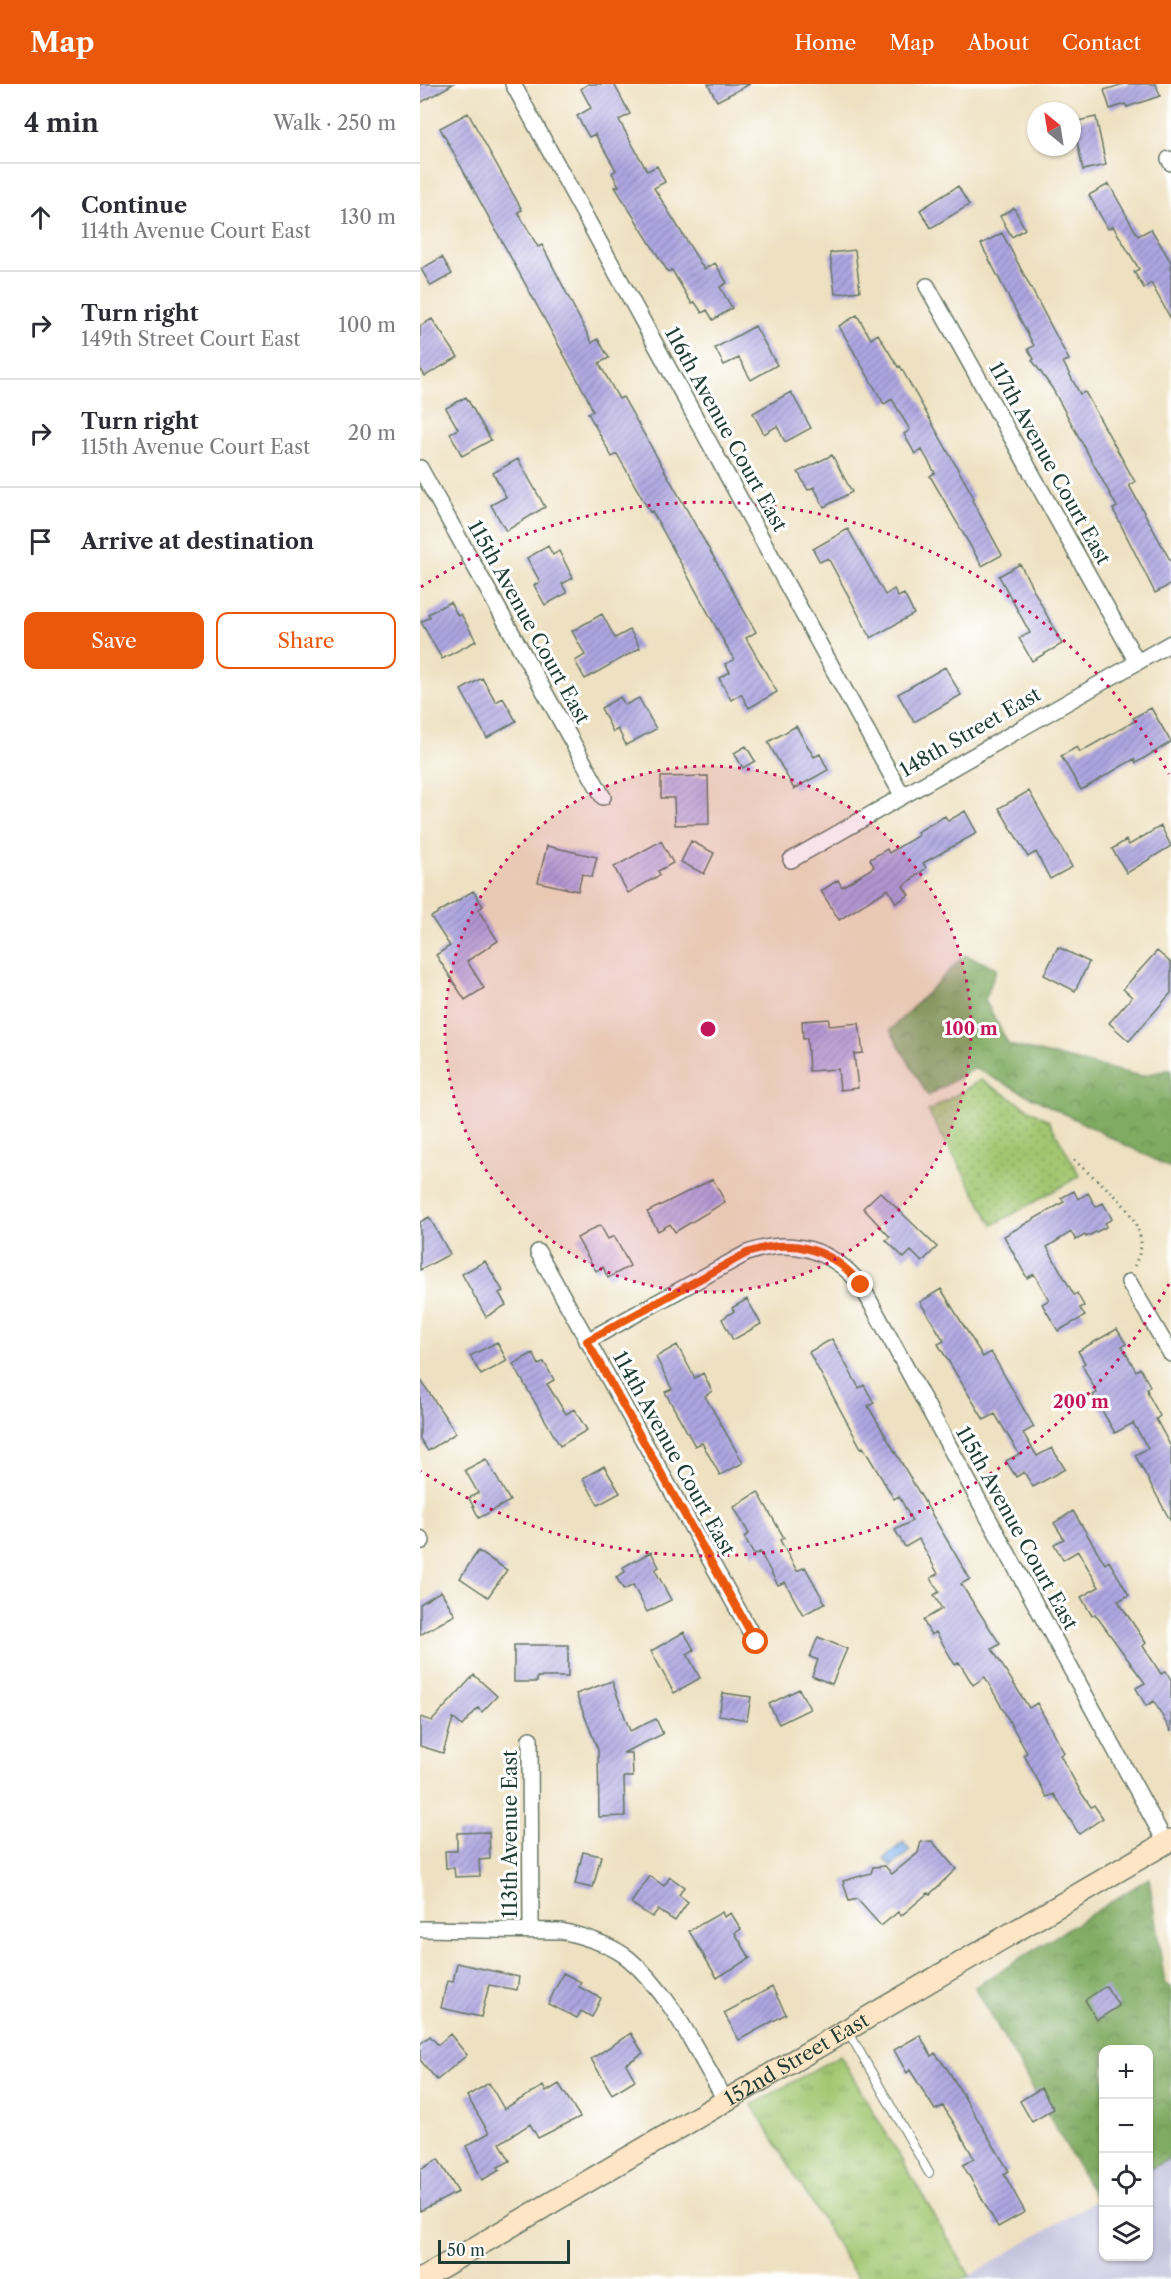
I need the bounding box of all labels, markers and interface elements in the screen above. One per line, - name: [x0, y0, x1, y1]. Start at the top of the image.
- text: Map: [30, 25, 94, 59]
- text: Home: [795, 30, 856, 55]
- text: Map: [889, 30, 934, 55]
- text: About: [967, 30, 1029, 55]
- text: Contact: [1062, 30, 1141, 55]
- north arrow: [1027, 102, 1081, 156]
- text: 4 min: [24, 107, 99, 139]
- text: Walk · 250 m: [273, 111, 396, 135]
- text: Continue: [81, 192, 187, 219]
- icon: ahead: [24, 201, 57, 234]
- text: 130 m: [340, 205, 396, 229]
- text: 114th Avenue Court East: [81, 219, 311, 243]
- text: Turn right: [81, 300, 199, 327]
- icon: right: [24, 309, 57, 342]
- text: 100 m: [338, 313, 396, 337]
- street label: 116th Avenue Court East: [660, 323, 792, 535]
- text: 149th Street Court East: [81, 327, 300, 351]
- street label: 117th Avenue Court East: [984, 357, 1116, 569]
- text: Turn right: [81, 408, 199, 435]
- icon: right: [24, 417, 57, 450]
- text: 20 m: [348, 421, 396, 445]
- text: 115th Avenue Court East: [81, 435, 310, 459]
- street label: 115th Avenue Court East: [463, 516, 595, 728]
- icon: arrive: [24, 525, 57, 558]
- text: Arrive at destination: [81, 528, 314, 555]
- button: Save: [24, 612, 204, 669]
- button: Share: [216, 612, 396, 669]
- street label: 148th Street East: [895, 682, 1045, 782]
- text: 100 m: [944, 1018, 998, 1040]
- centre of rings: [698, 1019, 718, 1039]
- route end: [847, 1271, 873, 1297]
- street label: 114th Avenue Court East: [608, 1347, 740, 1559]
- text: 200 m: [1053, 1391, 1109, 1413]
- street label: 115th Avenue Court East: [951, 1422, 1083, 1634]
- route start: [742, 1628, 768, 1654]
- street label: 113th Avenue East: [498, 1750, 522, 1918]
- street label: 152nd Street East: [720, 2008, 873, 2111]
- map controls: [1099, 2045, 1153, 2261]
- button: +: [1099, 2045, 1153, 2099]
- button: −: [1099, 2099, 1153, 2153]
- button: locate: [1099, 2153, 1153, 2207]
- button: layers: [1099, 2207, 1153, 2261]
- scale bar: [438, 2237, 570, 2264]
- text: 50 m: [447, 2240, 485, 2260]

